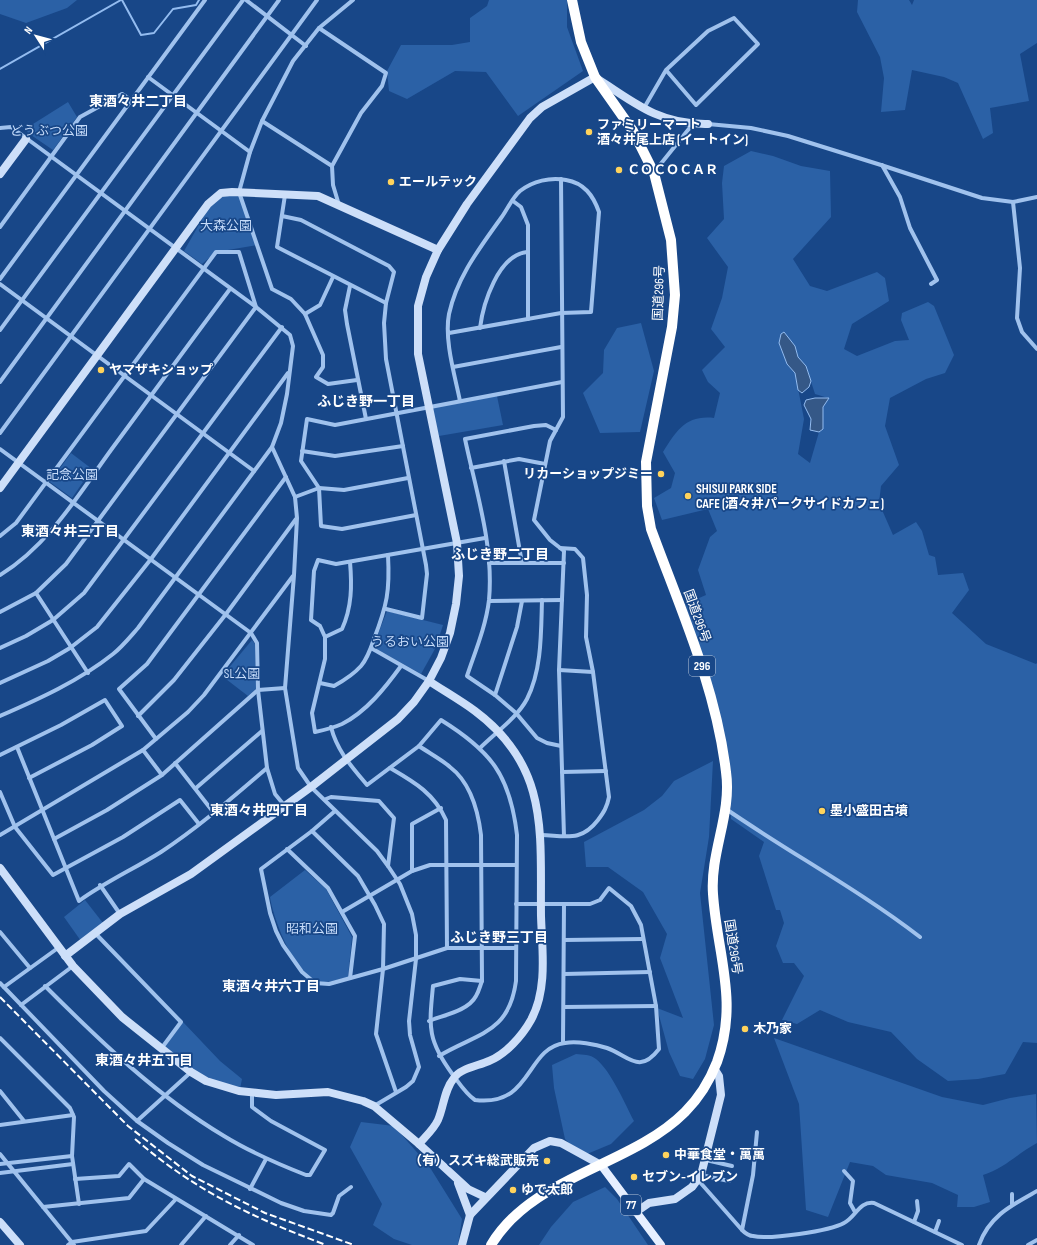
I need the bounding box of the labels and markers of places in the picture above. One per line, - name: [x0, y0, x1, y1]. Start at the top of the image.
- place label: ファミリーマート 酒々井尾上店 (イートイン): [597, 117, 748, 148]
- marker: ファミリーマート 酒々井尾上店 (イートイン): [584, 127, 594, 137]
- place label: ＣＯＣＯＣＡＲ: [627, 162, 718, 178]
- marker: ＣＯＣＯＣＡＲ: [614, 165, 624, 175]
- place label: エールテック: [399, 174, 477, 190]
- marker: エールテック: [386, 177, 396, 187]
- place label: ヤマザキショップ: [109, 362, 213, 378]
- marker: ヤマザキショップ: [96, 365, 106, 375]
- place label: リカーショップジミー: [523, 466, 653, 482]
- marker: リカーショップジミー: [656, 469, 666, 479]
- place label: SHISUI PARK SIDE CAFE (酒々井パークサイドカフェ): [696, 481, 884, 512]
- marker: SHISUI PARK SIDE CAFE (酒々井パークサイドカフェ): [683, 491, 693, 501]
- place label: 墨小盛田古墳: [830, 803, 908, 819]
- marker: 墨小盛田古墳: [817, 806, 827, 816]
- place label: 木乃家: [753, 1021, 792, 1037]
- marker: 木乃家: [740, 1024, 750, 1034]
- place label: 中華食堂・萬萬: [674, 1147, 765, 1163]
- marker: 中華食堂・萬萬: [661, 1150, 671, 1160]
- place label: （有）スズキ総武販売: [409, 1153, 539, 1169]
- marker: （有）スズキ総武販売: [542, 1156, 552, 1166]
- place label: セブン-イレブン: [642, 1169, 738, 1185]
- marker: セブン-イレブン: [629, 1172, 639, 1182]
- place label: ゆで太郎: [521, 1182, 573, 1198]
- marker: ゆで太郎: [508, 1185, 518, 1195]

